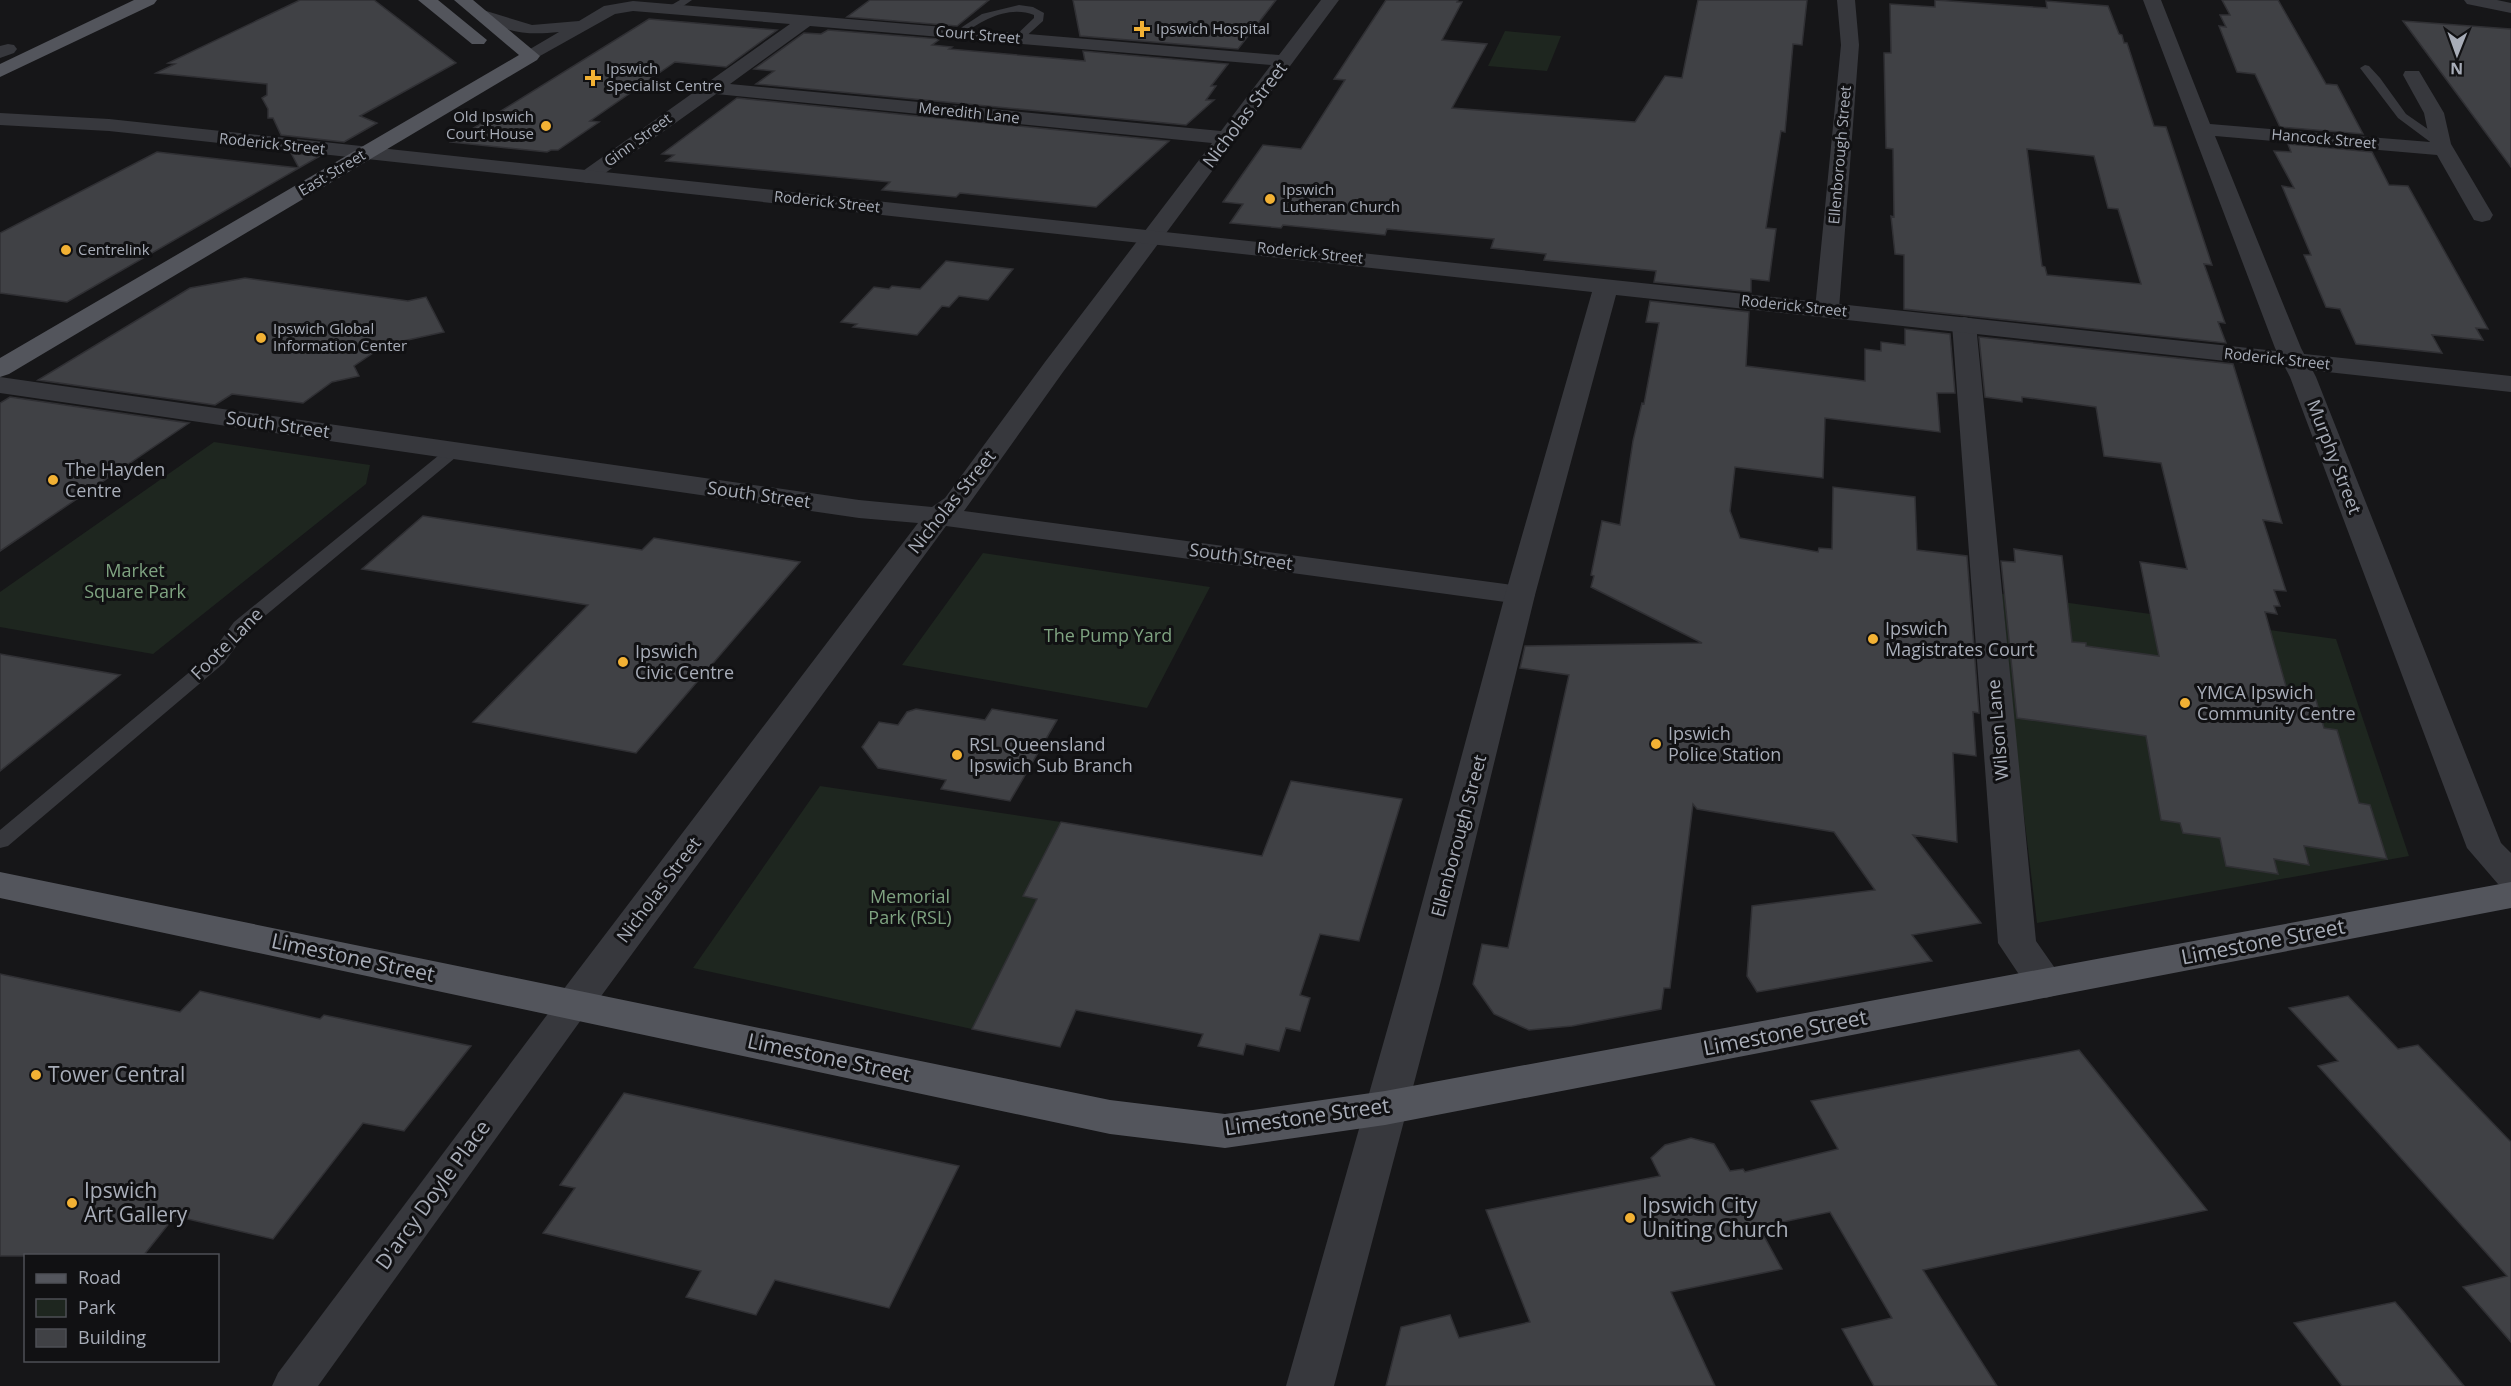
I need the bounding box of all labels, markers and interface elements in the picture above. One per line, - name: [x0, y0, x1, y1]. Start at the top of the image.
- place label: Ipswich Hospital: [1156, 18, 1270, 38]
- street label: Court Street: [935, 20, 1021, 48]
- marker: Ipswich Hospital: [1133, 20, 1151, 38]
- north arrow: [2427, 24, 2487, 84]
- street label: Nicholas Street: [1197, 57, 1292, 172]
- place label: Ipswich Specialist Centre: [606, 58, 722, 95]
- text: N: [2450, 58, 2463, 80]
- marker: Ipswich Specialist Centre: [584, 69, 602, 87]
- street label: Ellenborough Street: [1823, 85, 1855, 225]
- street label: Meredith Lane: [918, 97, 1021, 127]
- place label: Old Ipswich Court House: [446, 106, 534, 143]
- street label: Ginn Street: [600, 108, 675, 170]
- marker: Old Ipswich Court House: [539, 119, 553, 133]
- street label: Hancock Street: [2271, 123, 2378, 153]
- street label: Roderick Street: [218, 127, 326, 159]
- street label: East Street: [294, 144, 369, 200]
- place label: Ipswich Lutheran Church: [1282, 179, 1400, 216]
- street label: Roderick Street: [773, 185, 881, 217]
- marker: Ipswich Lutheran Church: [1263, 192, 1277, 206]
- street label: Roderick Street: [1256, 236, 1364, 268]
- place label: Centrelink: [78, 239, 150, 259]
- marker: Centrelink: [59, 243, 73, 257]
- street label: Roderick Street: [1740, 289, 1848, 321]
- place label: Ipswich Global Information Center: [273, 318, 407, 355]
- marker: Ipswich Global Information Center: [254, 331, 268, 345]
- street label: Roderick Street: [2223, 342, 2331, 374]
- street label: Murphy Street: [2302, 396, 2368, 517]
- street label: South Street: [225, 405, 331, 443]
- street label: Nicholas Street: [902, 445, 1000, 558]
- place label: The Hayden Centre: [65, 457, 165, 502]
- marker: The Hayden Centre: [46, 473, 60, 487]
- street label: South Street: [706, 475, 812, 513]
- street label: South Street: [1188, 537, 1294, 575]
- park label: Market Square Park: [84, 558, 186, 603]
- street label: Foote Lane: [185, 602, 268, 685]
- place label: Ipswich Magistrates Court: [1885, 616, 2035, 661]
- park label: The Pump Yard: [1044, 623, 1172, 647]
- marker: Ipswich Magistrates Court: [1866, 632, 1880, 646]
- place label: Ipswich Civic Centre: [635, 639, 734, 684]
- marker: Ipswich Civic Centre: [616, 655, 630, 669]
- street label: Wilson Lane: [1981, 679, 2013, 782]
- place label: YMCA Ipswich Community Centre: [2197, 680, 2356, 725]
- marker: YMCA Ipswich Community Centre: [2178, 696, 2192, 710]
- place label: Ipswich Police Station: [1668, 721, 1781, 766]
- place label: RSL Queensland Ipswich Sub Branch: [969, 732, 1133, 777]
- marker: Ipswich Police Station: [1649, 737, 1663, 751]
- marker: RSL Queensland Ipswich Sub Branch: [950, 748, 964, 762]
- street label: Ellenborough Street: [1425, 752, 1491, 920]
- street label: Nicholas Street: [611, 832, 706, 947]
- park label: Memorial Park (RSL): [868, 884, 952, 929]
- street label: Limestone Street: [2178, 911, 2347, 971]
- street label: Limestone Street: [269, 926, 438, 988]
- street label: Limestone Street: [1700, 1002, 1869, 1062]
- street label: Limestone Street: [745, 1026, 914, 1088]
- place label: Tower Central: [48, 1060, 185, 1088]
- marker: Tower Central: [29, 1068, 43, 1082]
- street label: Limestone Street: [1223, 1091, 1391, 1141]
- street label: D'arcy Doyle Place: [368, 1114, 496, 1275]
- place label: Ipswich Art Gallery: [84, 1176, 188, 1228]
- place label: Ipswich City Uniting Church: [1642, 1191, 1789, 1243]
- marker: Ipswich Art Gallery: [65, 1196, 79, 1210]
- marker: Ipswich City Uniting Church: [1623, 1211, 1637, 1225]
- legend: [24, 1254, 219, 1362]
- text: Road: [78, 1265, 121, 1289]
- text: Park: [78, 1295, 116, 1319]
- text: Building: [78, 1325, 146, 1349]

